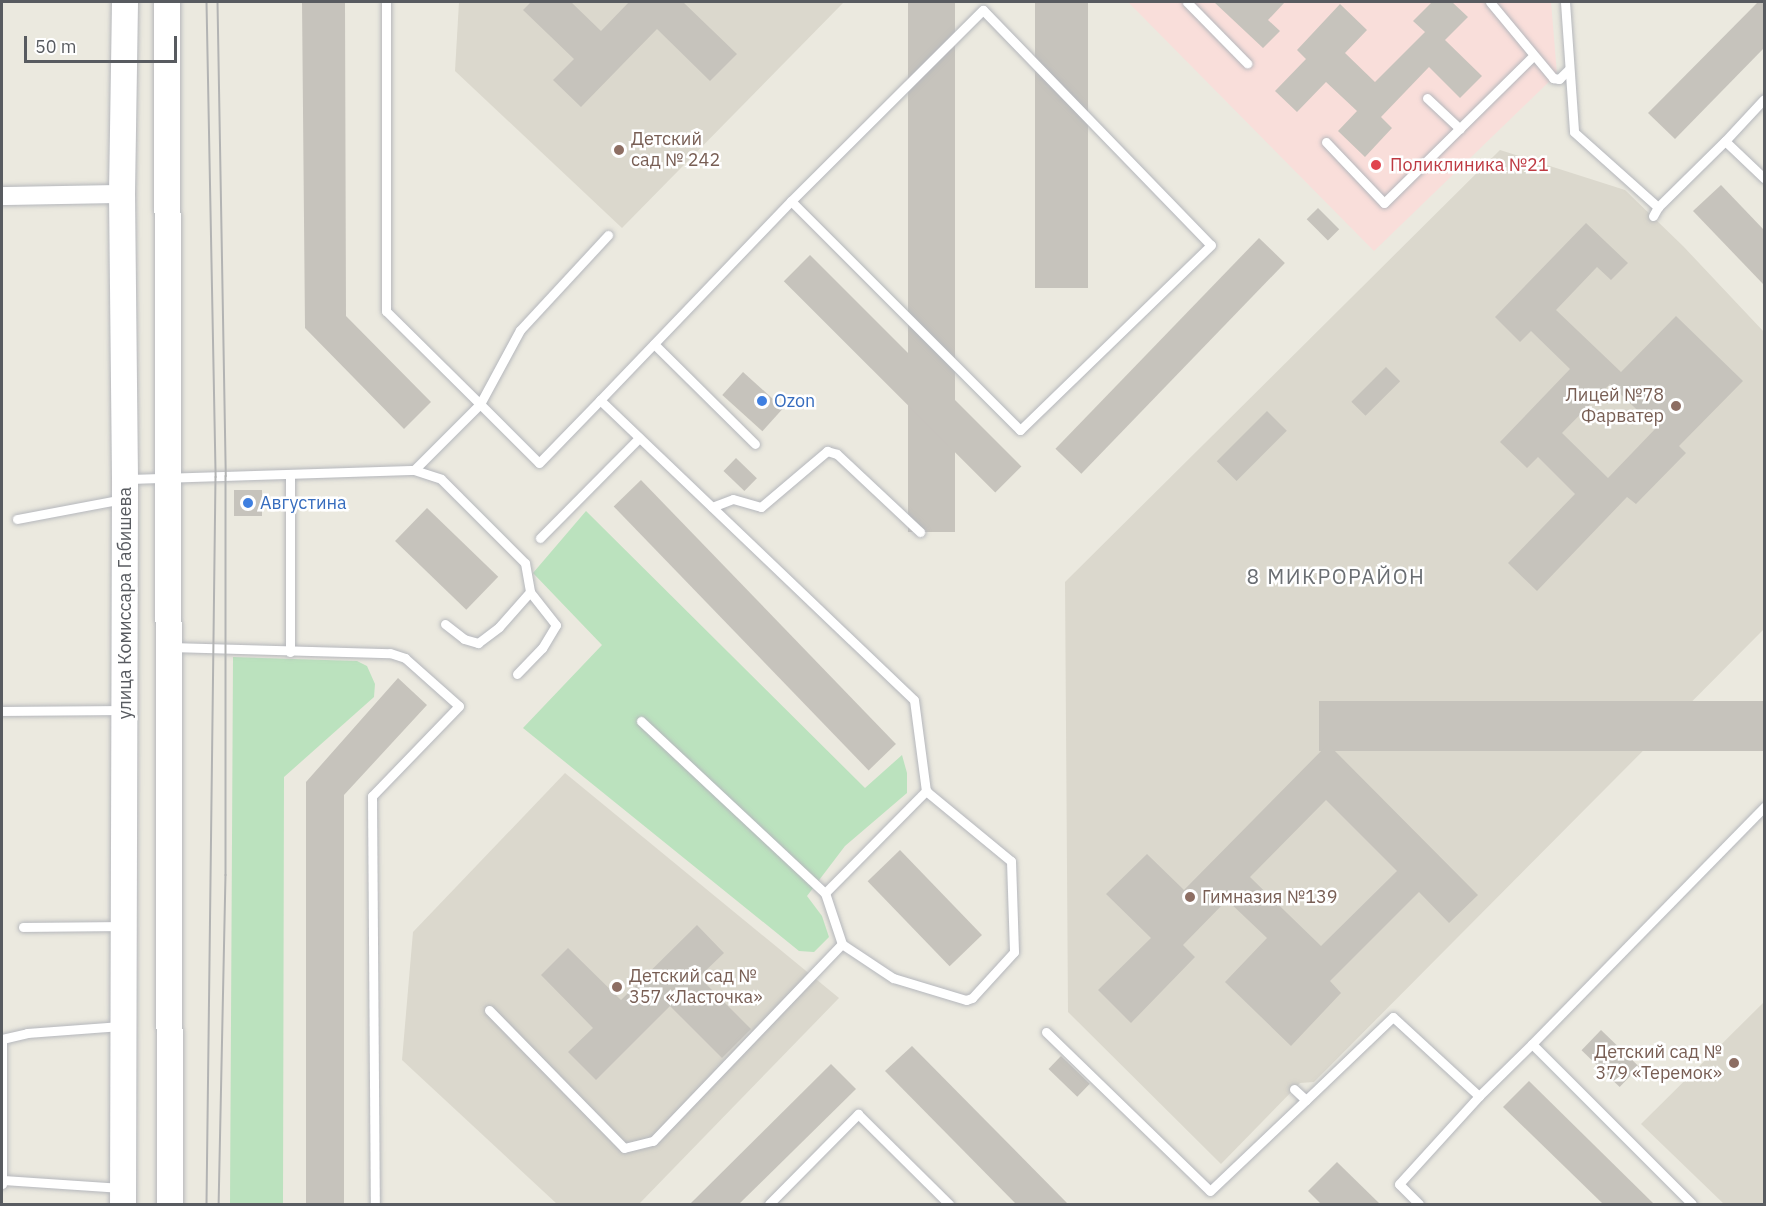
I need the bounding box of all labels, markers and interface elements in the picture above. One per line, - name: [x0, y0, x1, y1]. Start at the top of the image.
- scale bar: [27, 24, 180, 62]
- text: 50 m: [35, 35, 77, 58]
- place label: Детский сад № 242: [631, 129, 720, 172]
- marker: Детский сад № 242: [612, 143, 626, 157]
- place label: Поликлиника №21: [1390, 154, 1549, 176]
- marker: Поликлиника №21: [1367, 156, 1385, 174]
- place label: Лицей №78 Фарватер: [1566, 385, 1664, 428]
- place label: Ozon: [774, 390, 815, 412]
- marker: Ozon: [755, 394, 769, 408]
- marker: Лицей №78 Фарватер: [1669, 399, 1683, 413]
- street label: улица Комиссара Габишева: [114, 487, 136, 719]
- place label: Августина: [260, 492, 347, 514]
- marker: Августина: [241, 496, 255, 510]
- district label: 8 МИКРОРАЙОН: [1247, 563, 1425, 589]
- place label: Гимназия №139: [1202, 886, 1338, 908]
- marker: Гимназия №139: [1183, 890, 1197, 904]
- place label: Детский сад № 357 «Ласточка»: [629, 966, 762, 1008]
- marker: Детский сад № 357 «Ласточка»: [610, 980, 624, 994]
- place label: Детский сад № 379 «Теремок»: [1594, 1042, 1722, 1084]
- marker: Детский сад № 379 «Теремок»: [1727, 1056, 1741, 1070]

